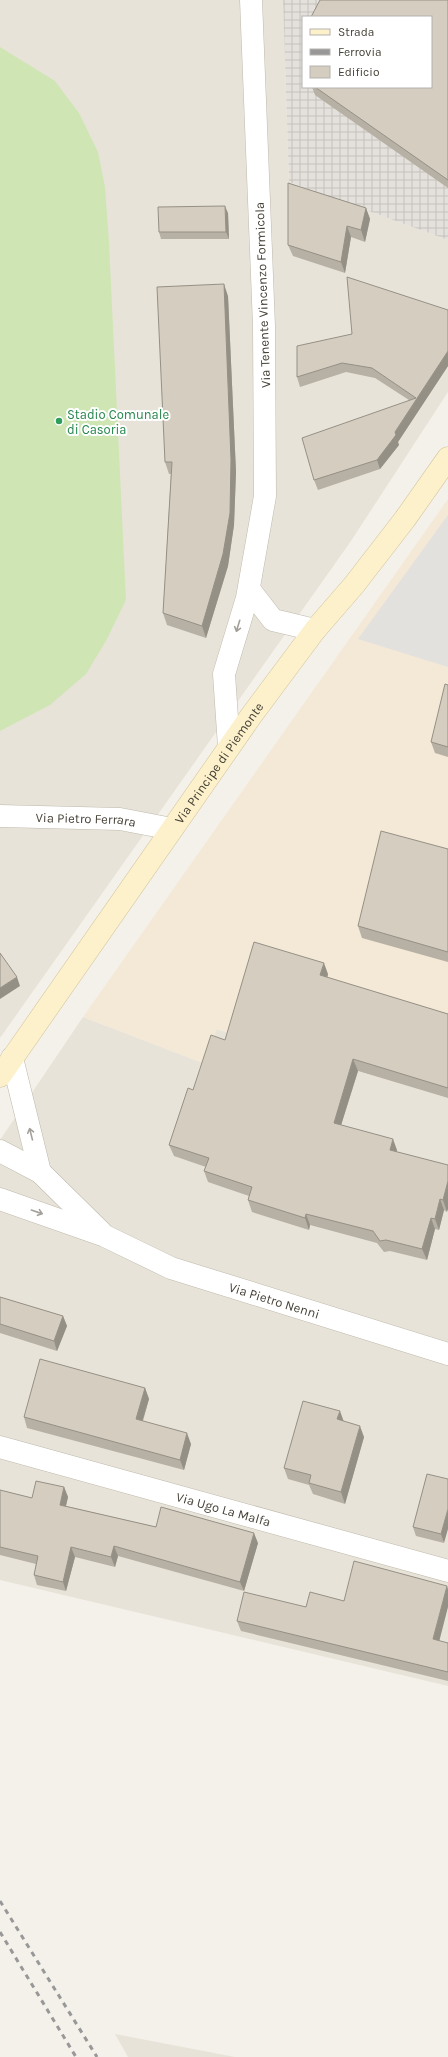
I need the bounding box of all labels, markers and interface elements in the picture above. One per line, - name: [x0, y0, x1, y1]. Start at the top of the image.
- legend: [302, 16, 432, 88]
- text: Strada: [338, 25, 374, 39]
- text: Ferrovia: [338, 45, 382, 59]
- text: Edificio: [338, 65, 379, 79]
- street label: Via Tenente Vincenzo Formicola: [252, 202, 273, 388]
- place label: Stadio Comunale di Casoria: [67, 407, 169, 437]
- marker: Stadio Comunale di Casoria: [54, 416, 64, 426]
- one-way arrow: [234, 620, 241, 633]
- street label: Via Principe di Piemonte: [171, 699, 267, 826]
- street label: Via Pietro Ferrara: [35, 810, 137, 830]
- one-way arrow: [26, 1128, 34, 1141]
- one-way arrow: [30, 1209, 42, 1217]
- street label: Via Pietro Nenni: [227, 1279, 322, 1322]
- street label: Via Ugo La Malfa: [175, 1489, 272, 1530]

